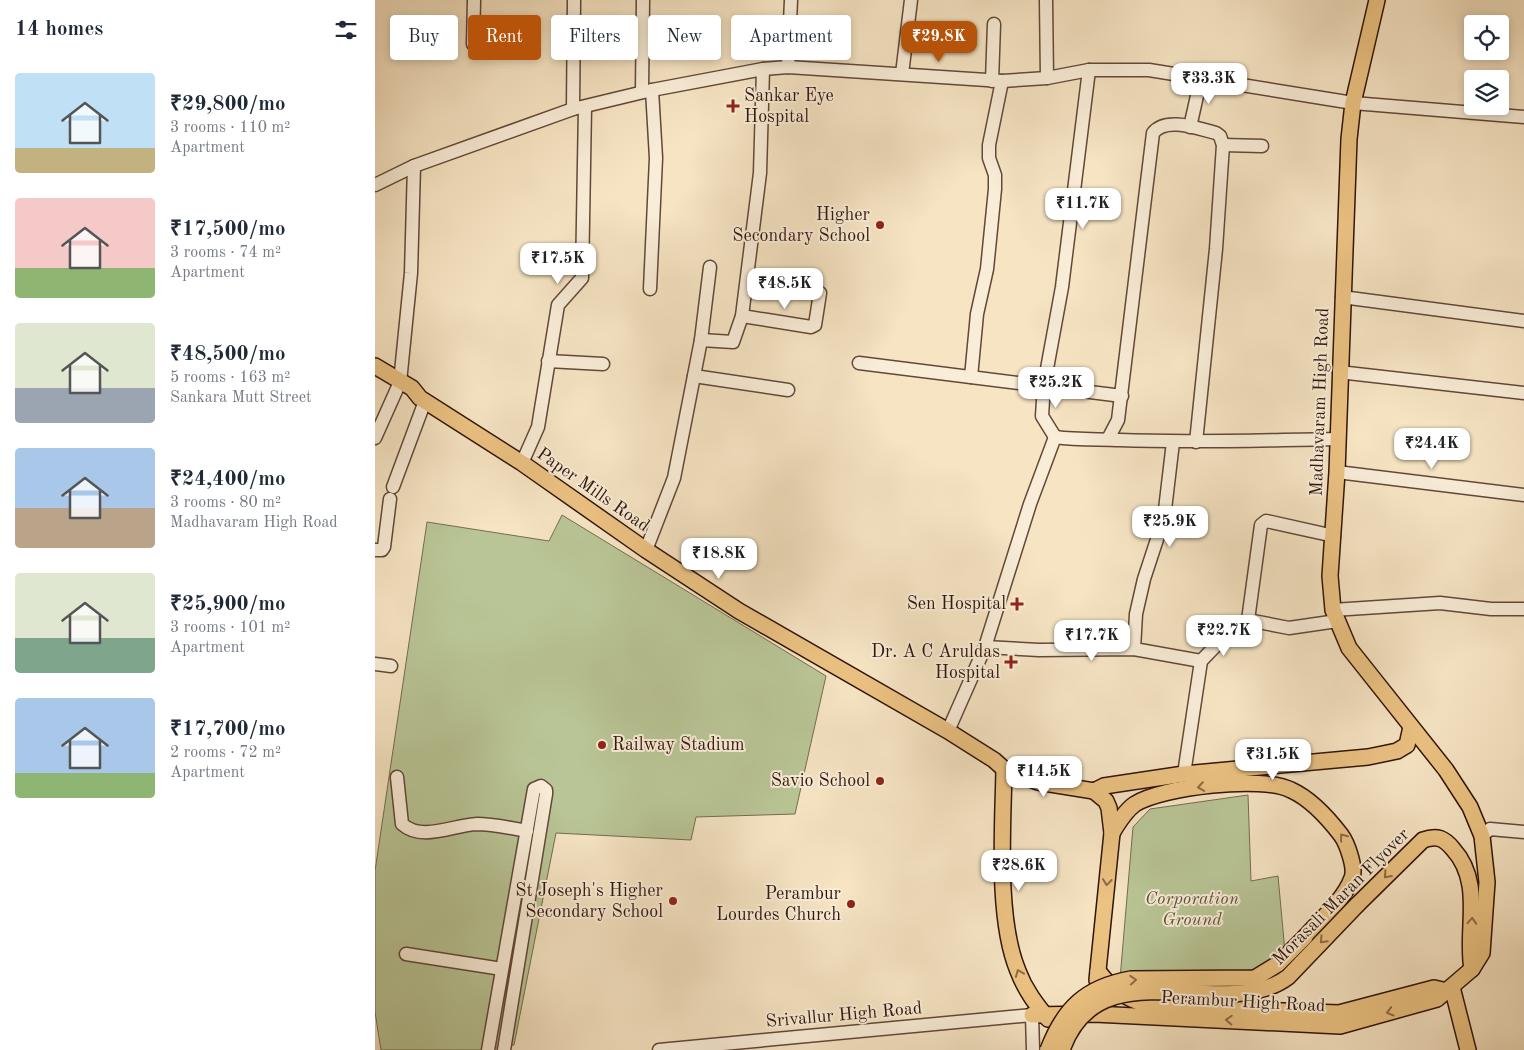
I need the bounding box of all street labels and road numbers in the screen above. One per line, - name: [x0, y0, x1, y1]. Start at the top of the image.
- street label: Madhavaram High Road: [1308, 307, 1332, 497]
- street label: Paper Mills Road: [533, 444, 653, 536]
- street label: Morasali Maran Flyover: [1269, 825, 1413, 969]
- street label: Perambur High Road: [1160, 989, 1326, 1015]
- street label: Srivallur High Road: [765, 999, 923, 1031]

